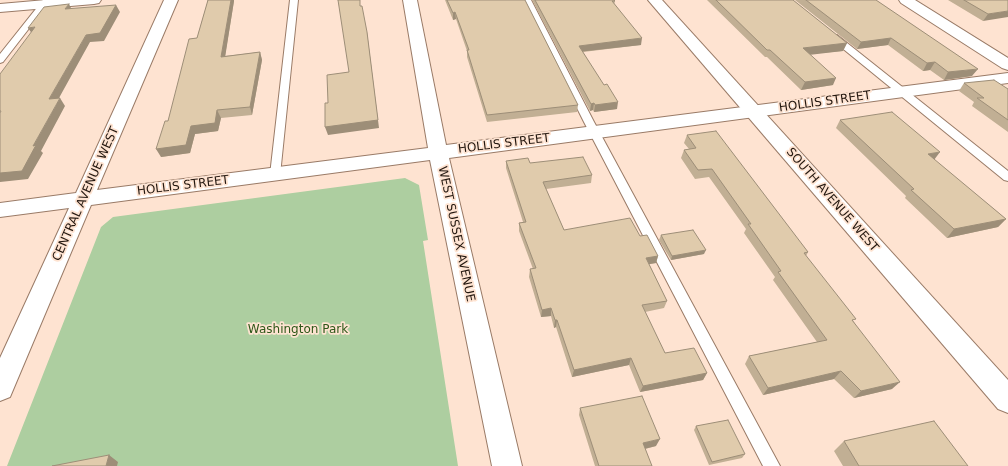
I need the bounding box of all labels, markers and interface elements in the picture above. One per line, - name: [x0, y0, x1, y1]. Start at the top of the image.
- street label: HOLLIS STREET: [778, 88, 872, 116]
- street label: CENTRAL AVENUE WEST: [50, 125, 122, 263]
- street label: HOLLIS STREET: [457, 131, 551, 157]
- street label: SOUTH AVENUE WEST: [783, 145, 881, 255]
- street label: WEST SUSSEX AVENUE: [435, 165, 477, 303]
- street label: HOLLIS STREET: [136, 173, 230, 199]
- park label: Washington Park: [248, 323, 348, 337]

